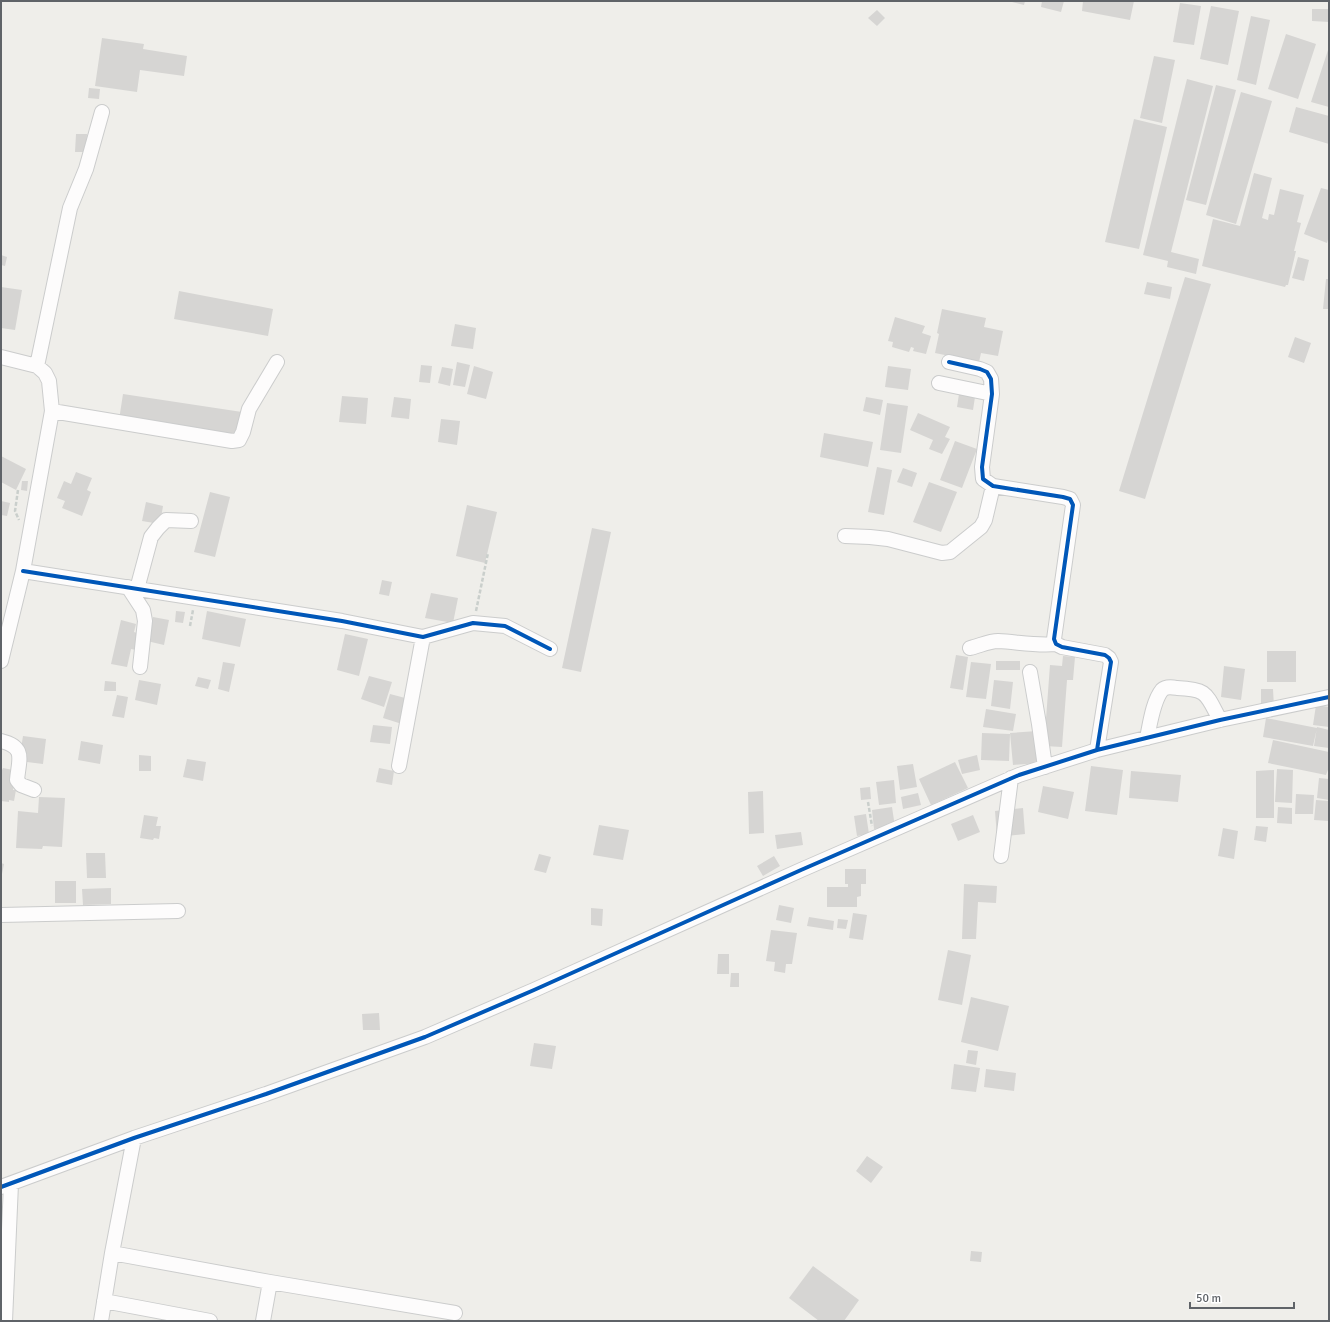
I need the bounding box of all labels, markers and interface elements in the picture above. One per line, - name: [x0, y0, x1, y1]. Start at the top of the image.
- scale bar: [1190, 1284, 1294, 1310]
- text: 50 m: [1196, 1291, 1221, 1306]

